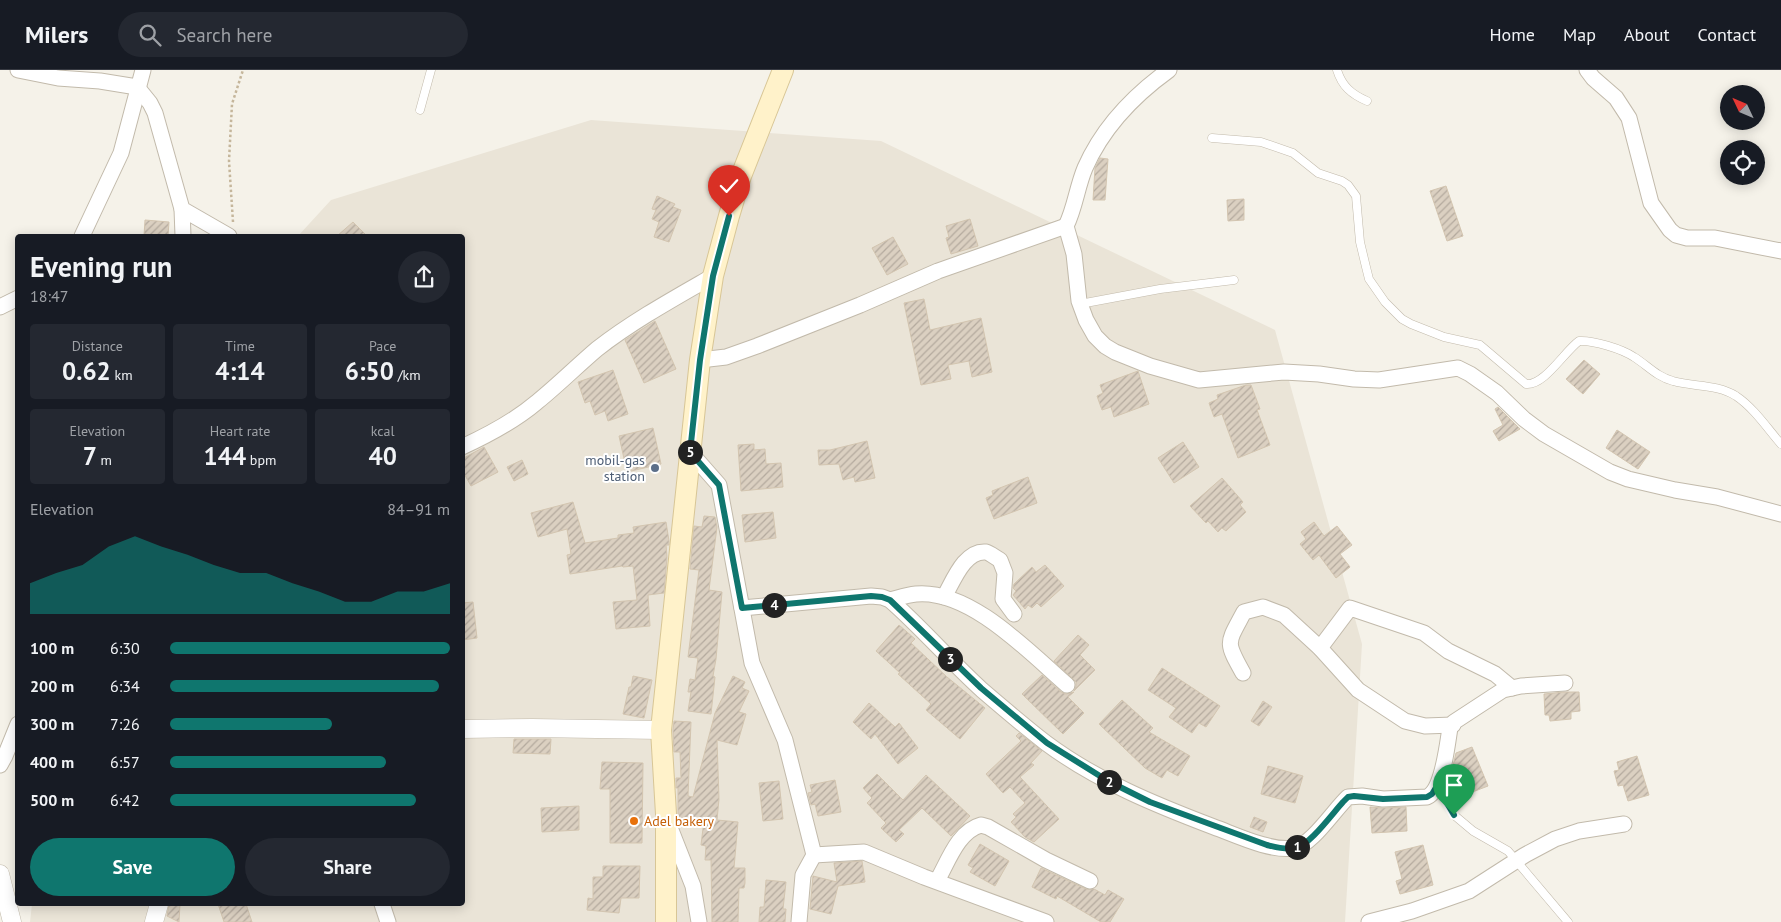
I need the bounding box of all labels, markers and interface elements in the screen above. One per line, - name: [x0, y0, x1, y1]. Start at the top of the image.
- search box: [118, 12, 468, 57]
- text: Milers: [25, 19, 88, 50]
- icon: search: [136, 21, 164, 49]
- text: Search here: [176, 23, 272, 47]
- text: Home: [1489, 23, 1535, 46]
- text: Map: [1563, 23, 1596, 46]
- text: About: [1624, 23, 1670, 46]
- text: Contact: [1698, 23, 1756, 46]
- north arrow: [1720, 85, 1765, 130]
- map controls: [1720, 85, 1765, 185]
- button: locate: [1720, 140, 1765, 185]
- pin: [708, 165, 750, 216]
- icon: check: [715, 172, 743, 200]
- text: Evening run: [30, 248, 172, 285]
- button: share: [398, 251, 450, 303]
- text: 18:47: [30, 286, 68, 306]
- text: Distance: [72, 337, 123, 355]
- text: Time: [225, 337, 255, 355]
- text: Pace: [369, 337, 396, 355]
- text: 0.62: [62, 355, 111, 387]
- text: 4:14: [215, 355, 265, 387]
- text: 6:50: [345, 355, 394, 387]
- text: km: [111, 366, 133, 384]
- text: /km: [394, 366, 421, 384]
- text: Elevation: [69, 422, 125, 440]
- text: Heart rate: [210, 422, 270, 440]
- text: kcal: [371, 422, 395, 440]
- text: 7: [83, 440, 97, 472]
- text: 144: [204, 440, 246, 472]
- text: 40: [368, 440, 397, 472]
- pin: 5: [678, 440, 702, 464]
- text: 5: [687, 443, 694, 461]
- text: m: [97, 451, 112, 469]
- text: bpm: [246, 451, 276, 469]
- place label: mobil-gas station: [585, 451, 645, 485]
- marker: mobil-gas station: [649, 462, 661, 474]
- text: Elevation: [30, 499, 94, 519]
- text: 84–91 m: [387, 499, 450, 519]
- pin: 4: [762, 592, 786, 618]
- text: 4: [771, 596, 778, 614]
- text: 100 m: [30, 638, 74, 658]
- text: 6:30: [110, 638, 140, 658]
- pin: 3: [938, 646, 962, 672]
- text: 3: [947, 650, 954, 668]
- text: 200 m: [30, 676, 74, 696]
- text: 6:34: [110, 676, 140, 696]
- text: 300 m: [30, 714, 74, 734]
- text: 7:26: [110, 714, 140, 734]
- text: 400 m: [30, 752, 74, 772]
- text: 6:57: [110, 752, 140, 772]
- pin: [1433, 764, 1475, 815]
- pin: 2: [1096, 770, 1122, 794]
- icon: arrive: [1440, 771, 1468, 799]
- text: 2: [1106, 773, 1113, 791]
- text: 500 m: [30, 790, 74, 810]
- text: 6:42: [110, 790, 140, 810]
- place label: Adel bakery: [644, 812, 715, 830]
- marker: Adel bakery: [628, 815, 640, 827]
- pin: 1: [1284, 834, 1310, 860]
- button: Save: [30, 838, 235, 896]
- button: Share: [245, 838, 450, 896]
- text: 1: [1294, 838, 1301, 856]

